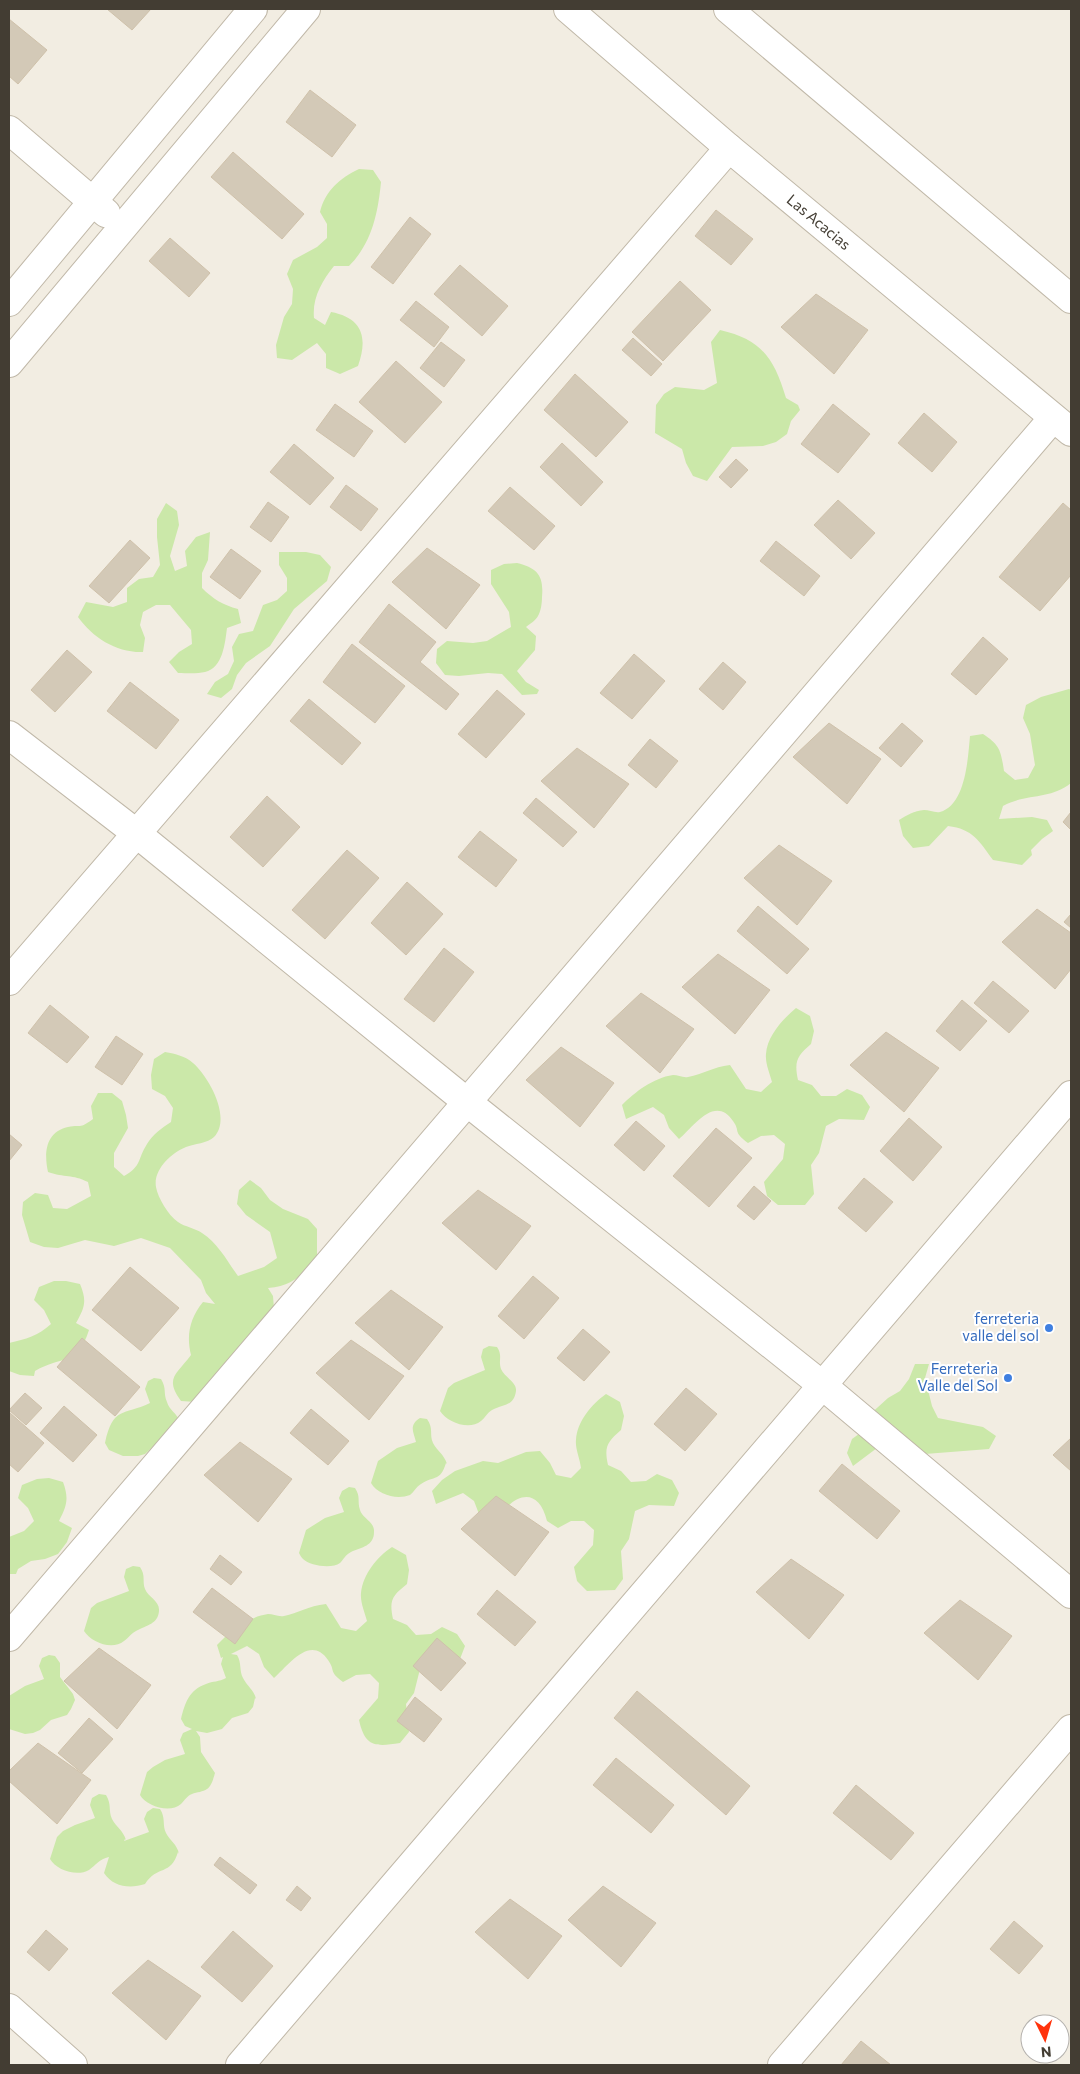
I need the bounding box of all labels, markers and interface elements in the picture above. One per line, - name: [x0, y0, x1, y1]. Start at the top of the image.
- street label: Las Acacias: [784, 190, 855, 253]
- place label: ferreteria valle del sol: [962, 1309, 1039, 1344]
- marker: ferreteria valle del sol: [1043, 1322, 1055, 1334]
- place label: Ferreteria Valle del Sol: [917, 1359, 998, 1394]
- marker: Ferreteria Valle del Sol: [1002, 1372, 1014, 1384]
- north arrow: [1020, 2014, 1070, 2064]
- text: N: [1040, 2044, 1052, 2061]

